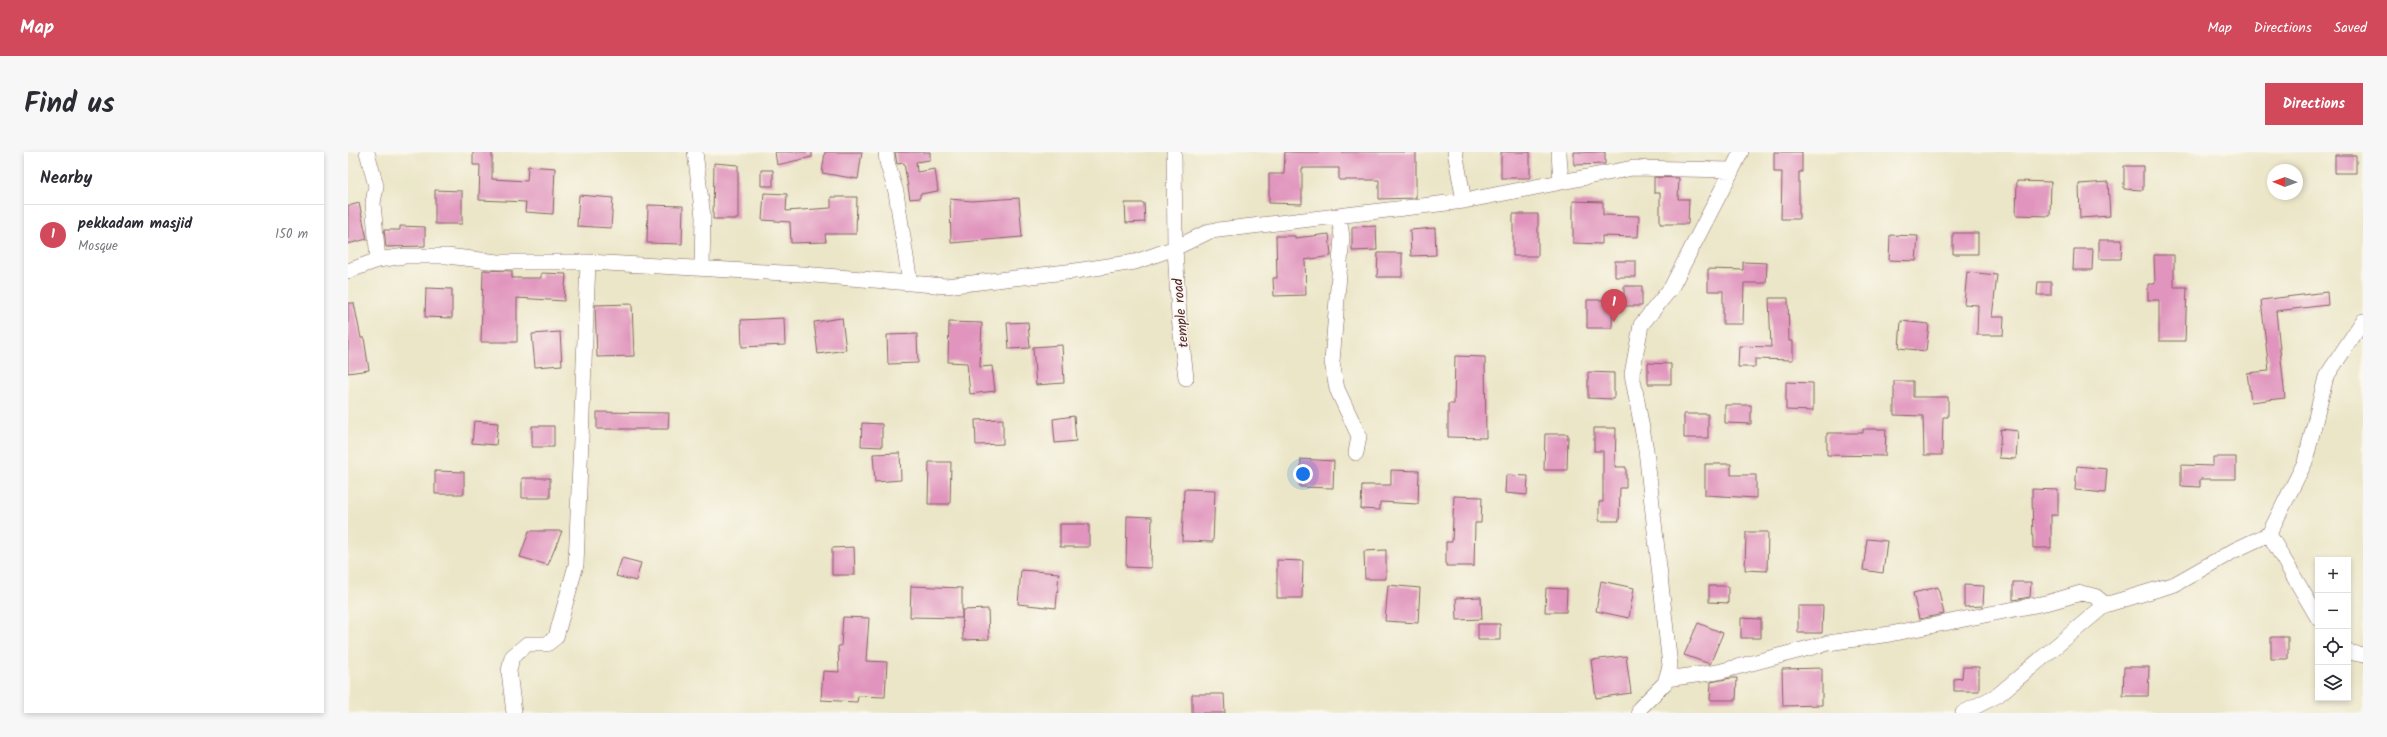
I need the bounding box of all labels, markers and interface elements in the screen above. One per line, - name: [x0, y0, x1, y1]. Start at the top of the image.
- text: Map: [20, 13, 54, 43]
- text: Map: [2207, 17, 2232, 39]
- text: Directions: [2254, 17, 2312, 39]
- text: Saved: [2334, 17, 2367, 39]
- text: Find us: [24, 82, 115, 127]
- button: Directions: [2265, 83, 2363, 125]
- north arrow: [2267, 164, 2303, 200]
- text: Nearby: [40, 165, 92, 192]
- text: pekkadam masjid: [78, 212, 192, 236]
- text: 1: [51, 224, 55, 245]
- text: 150 m: [275, 224, 308, 245]
- text: Mosque: [78, 236, 118, 257]
- street label: temple road: [1167, 276, 1195, 349]
- pin: 1: [1601, 289, 1627, 322]
- your location: [1293, 464, 1313, 484]
- map controls: [2315, 557, 2351, 701]
- button: +: [2315, 557, 2351, 593]
- button: −: [2315, 593, 2351, 629]
- button: locate: [2315, 629, 2351, 665]
- button: layers: [2315, 665, 2351, 701]

